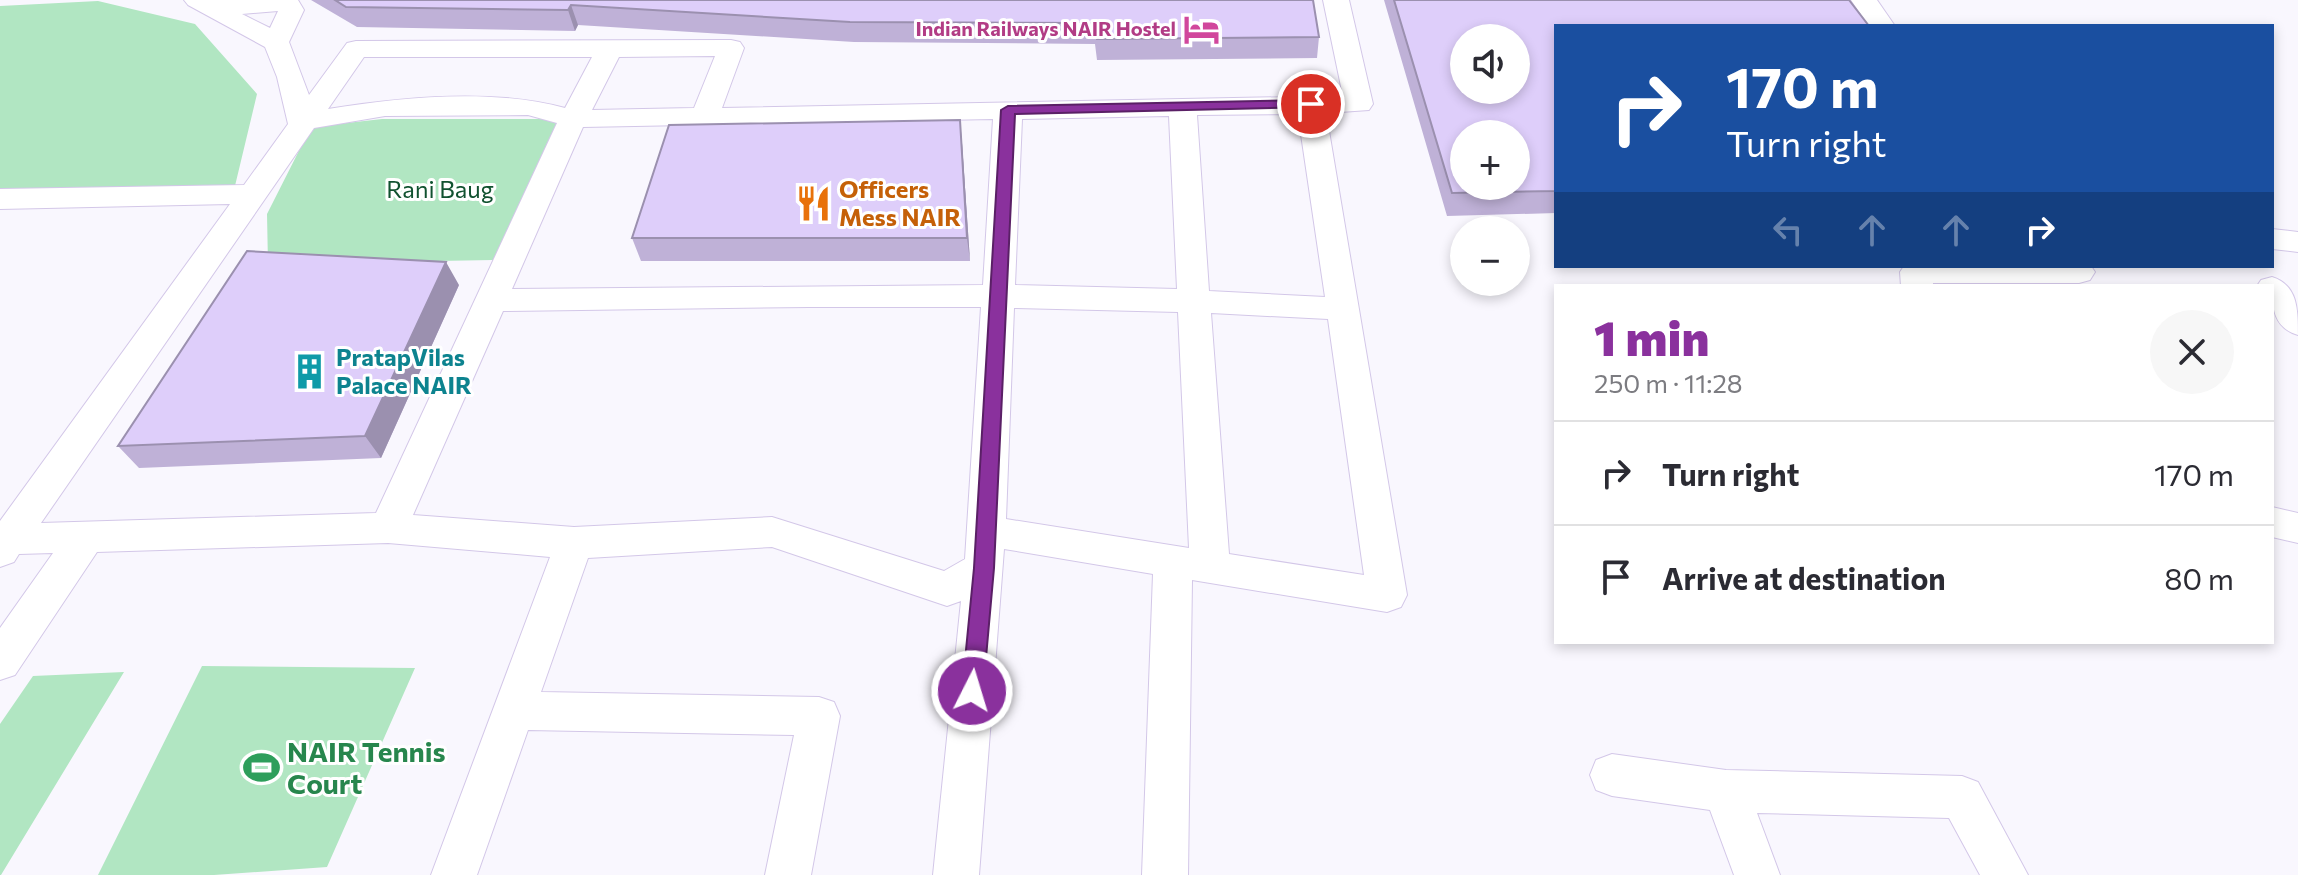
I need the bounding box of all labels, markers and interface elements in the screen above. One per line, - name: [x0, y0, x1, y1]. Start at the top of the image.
- hotel icon: Indian Railways NAIR Hostel: [1183, 10, 1221, 48]
- place label: Indian Railways NAIR Hostel: [916, 16, 1176, 40]
- map controls: [1450, 24, 1530, 296]
- button: sound: [1450, 24, 1530, 104]
- text: 170 m: [1726, 51, 1879, 120]
- icon: right: [1594, 56, 1698, 160]
- pin: [1277, 70, 1345, 138]
- icon: arrive: [1289, 82, 1333, 126]
- button: +: [1450, 120, 1530, 200]
- text: Turn right: [1726, 120, 1887, 164]
- park label: Rani Baug: [386, 174, 494, 203]
- place label: Officers Mess NAIR: [839, 174, 961, 231]
- restaurant icon: Officers Mess NAIR: [794, 185, 832, 223]
- icon: left: [1766, 208, 1810, 252]
- icon: ahead: [1850, 208, 1894, 252]
- icon: ahead: [1934, 208, 1978, 252]
- icon: right: [2018, 208, 2062, 252]
- button: −: [1450, 216, 1530, 296]
- text: 1 min: [1594, 307, 1709, 366]
- button: close: [2150, 310, 2234, 394]
- place label: PratapVilas Palace NAIR: [336, 342, 472, 399]
- building icon: PratapVilas Palace NAIR: [291, 353, 329, 391]
- text: 250 m · 11:28: [1594, 367, 1743, 398]
- icon: right: [1594, 451, 1638, 495]
- text: Turn right: [1662, 455, 1799, 492]
- text: 170 m: [2154, 455, 2234, 492]
- icon: arrive: [1594, 555, 1638, 599]
- text: Arrive at destination: [1662, 559, 1946, 596]
- text: 80 m: [2164, 559, 2234, 596]
- position arrow: [930, 649, 1014, 733]
- place label: NAIR Tennis Court: [287, 734, 446, 800]
- sports icon: NAIR Tennis Court: [242, 749, 280, 787]

